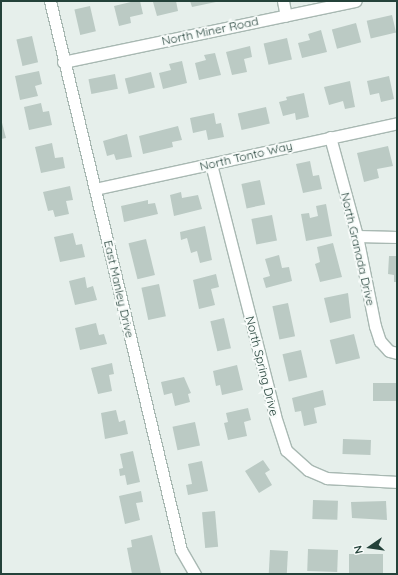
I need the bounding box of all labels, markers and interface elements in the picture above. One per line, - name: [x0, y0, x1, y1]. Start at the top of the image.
- street label: North Miner Road: [160, 14, 260, 48]
- street label: North Tonto Way: [198, 138, 294, 174]
- street label: North Granada Drive: [338, 191, 378, 307]
- street label: East Manley Drive: [101, 239, 137, 339]
- street label: North Spring Drive: [243, 315, 281, 417]
- north arrow: [350, 527, 390, 567]
- text: N: [351, 544, 366, 555]

